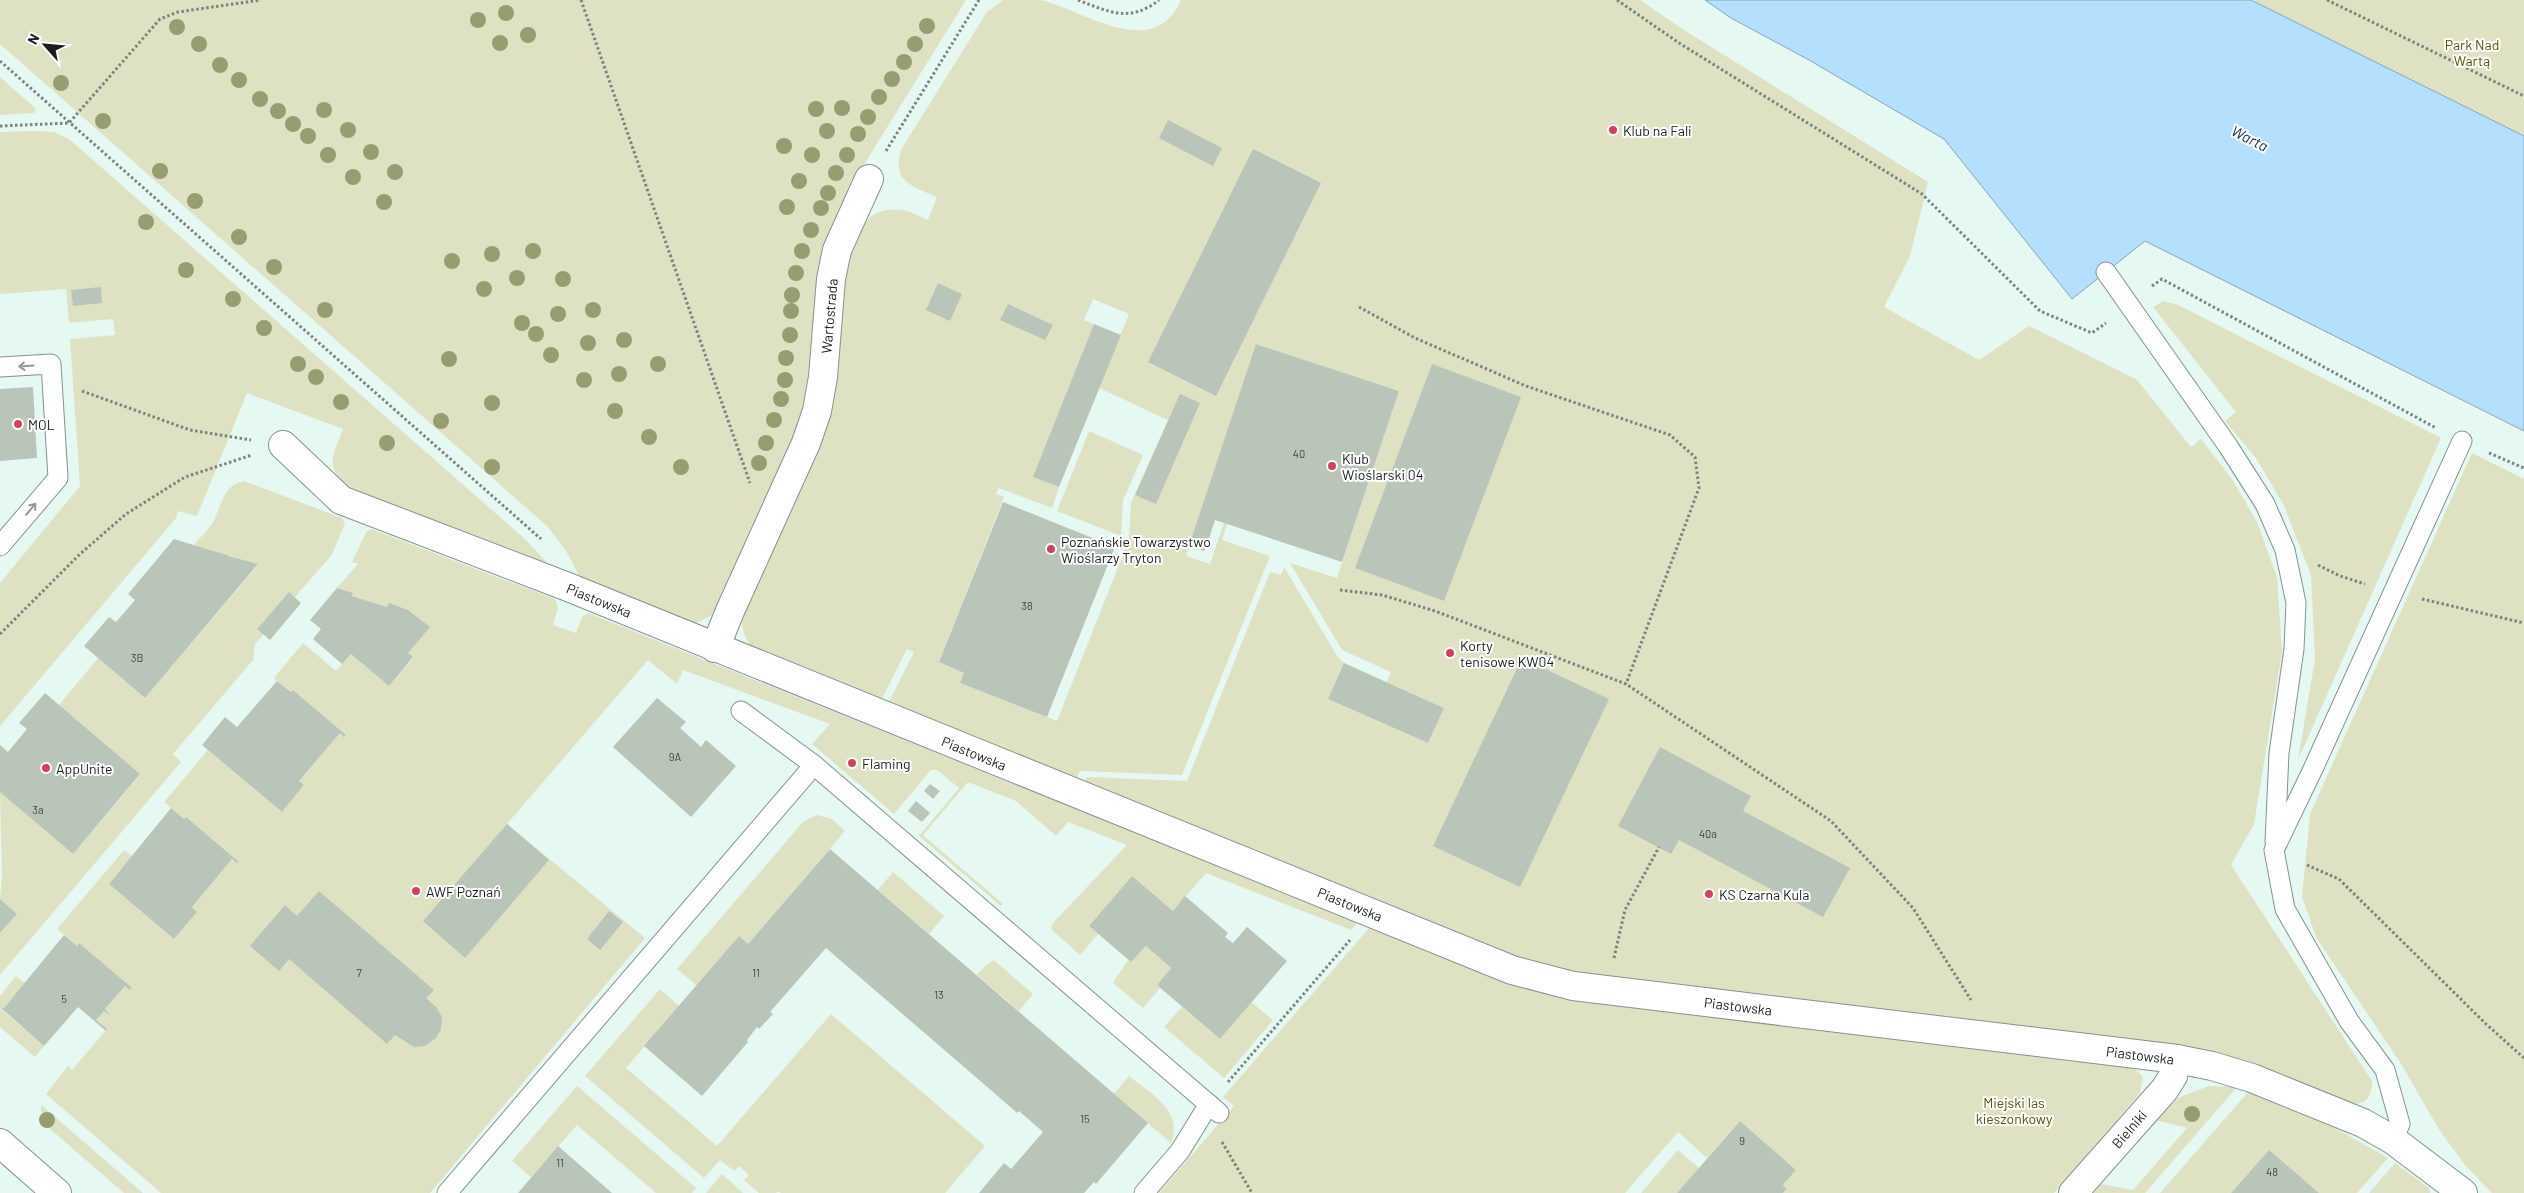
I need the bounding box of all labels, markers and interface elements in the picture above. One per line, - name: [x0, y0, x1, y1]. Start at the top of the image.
- north arrow: [20, 20, 70, 70]
- text: N: [23, 31, 43, 47]
- park label: Park Nad Wartą: [2445, 36, 2499, 69]
- water label: Warta: [2229, 121, 2271, 155]
- place label: Klub na Fali: [1623, 122, 1692, 139]
- marker: Klub na Fali: [1607, 124, 1619, 136]
- street label: Wartostrada: [817, 278, 841, 354]
- one-way arrow: [18, 361, 34, 370]
- place label: MOL: [28, 416, 55, 433]
- marker: MOL: [12, 418, 24, 430]
- house number: 40: [1293, 447, 1305, 460]
- place label: Klub Wioślarski 04: [1342, 450, 1423, 483]
- marker: Klub Wioślarski 04: [1326, 460, 1338, 472]
- one-way arrow: [26, 503, 37, 516]
- place label: Poznańskie Towarzystwo Wioślarzy Tryton: [1061, 533, 1211, 566]
- marker: Poznańskie Towarzystwo Wioślarzy Tryton: [1045, 543, 1057, 555]
- street label: Piastowska: [564, 579, 634, 621]
- house number: 38: [1021, 599, 1033, 612]
- place label: Korty tenisowe KW04: [1460, 637, 1554, 670]
- marker: Korty tenisowe KW04: [1444, 647, 1456, 659]
- house number: 3B: [131, 651, 143, 664]
- street label: Piastowska: [939, 732, 1009, 774]
- house number: 9A: [669, 750, 682, 763]
- place label: Flaming: [862, 755, 911, 772]
- marker: Flaming: [846, 757, 858, 769]
- place label: AppUnite: [56, 760, 113, 777]
- marker: AppUnite: [40, 762, 52, 774]
- house number: 3a: [32, 803, 44, 816]
- house number: 40a: [1699, 827, 1717, 840]
- place label: AWF Poznań: [426, 883, 501, 900]
- street label: Piastowska: [1315, 883, 1385, 925]
- marker: AWF Poznań: [410, 885, 422, 897]
- place label: KS Czarna Kula: [1719, 886, 1809, 903]
- marker: KS Czarna Kula: [1703, 888, 1715, 900]
- house number: 7: [356, 966, 362, 979]
- house number: 11: [752, 966, 760, 979]
- house number: 13: [934, 988, 944, 1001]
- house number: 5: [61, 992, 67, 1005]
- street label: Piastowska: [1703, 993, 1773, 1019]
- street label: Piastowska: [2105, 1042, 2175, 1068]
- park label: Miejski las kieszonkowy: [1976, 1094, 2053, 1127]
- street label: Bielniki: [2108, 1107, 2150, 1151]
- house number: 15: [1080, 1112, 1090, 1125]
- house number: 9: [1739, 1134, 1745, 1147]
- house number: 11: [556, 1156, 564, 1169]
- house number: 48: [2266, 1165, 2278, 1178]

